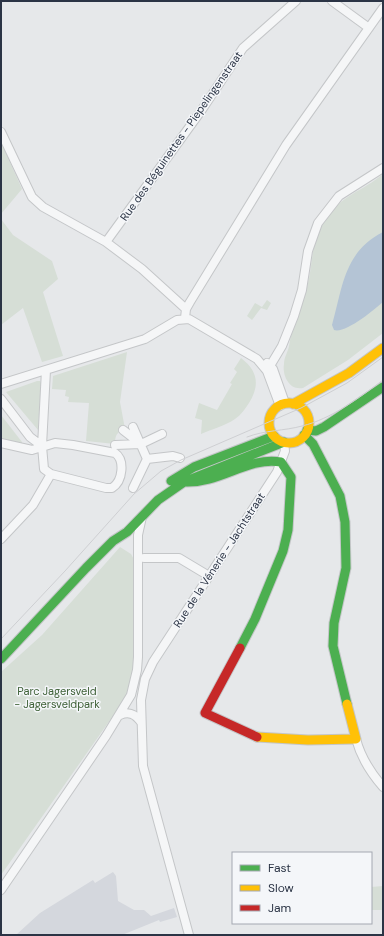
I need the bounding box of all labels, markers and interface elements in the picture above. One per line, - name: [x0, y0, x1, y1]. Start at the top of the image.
- street label: Rue des Béguinettes - Piepelingenstraat: [117, 48, 245, 224]
- street label: Rue de la Vénerie - Jachtstraat: [170, 490, 268, 630]
- park label: Parc Jagersveld - Jagersveldpark: [14, 684, 100, 711]
- legend: [232, 852, 372, 924]
- text: Fast: [268, 860, 291, 876]
- text: Slow: [268, 880, 294, 896]
- text: Jam: [268, 900, 291, 916]

